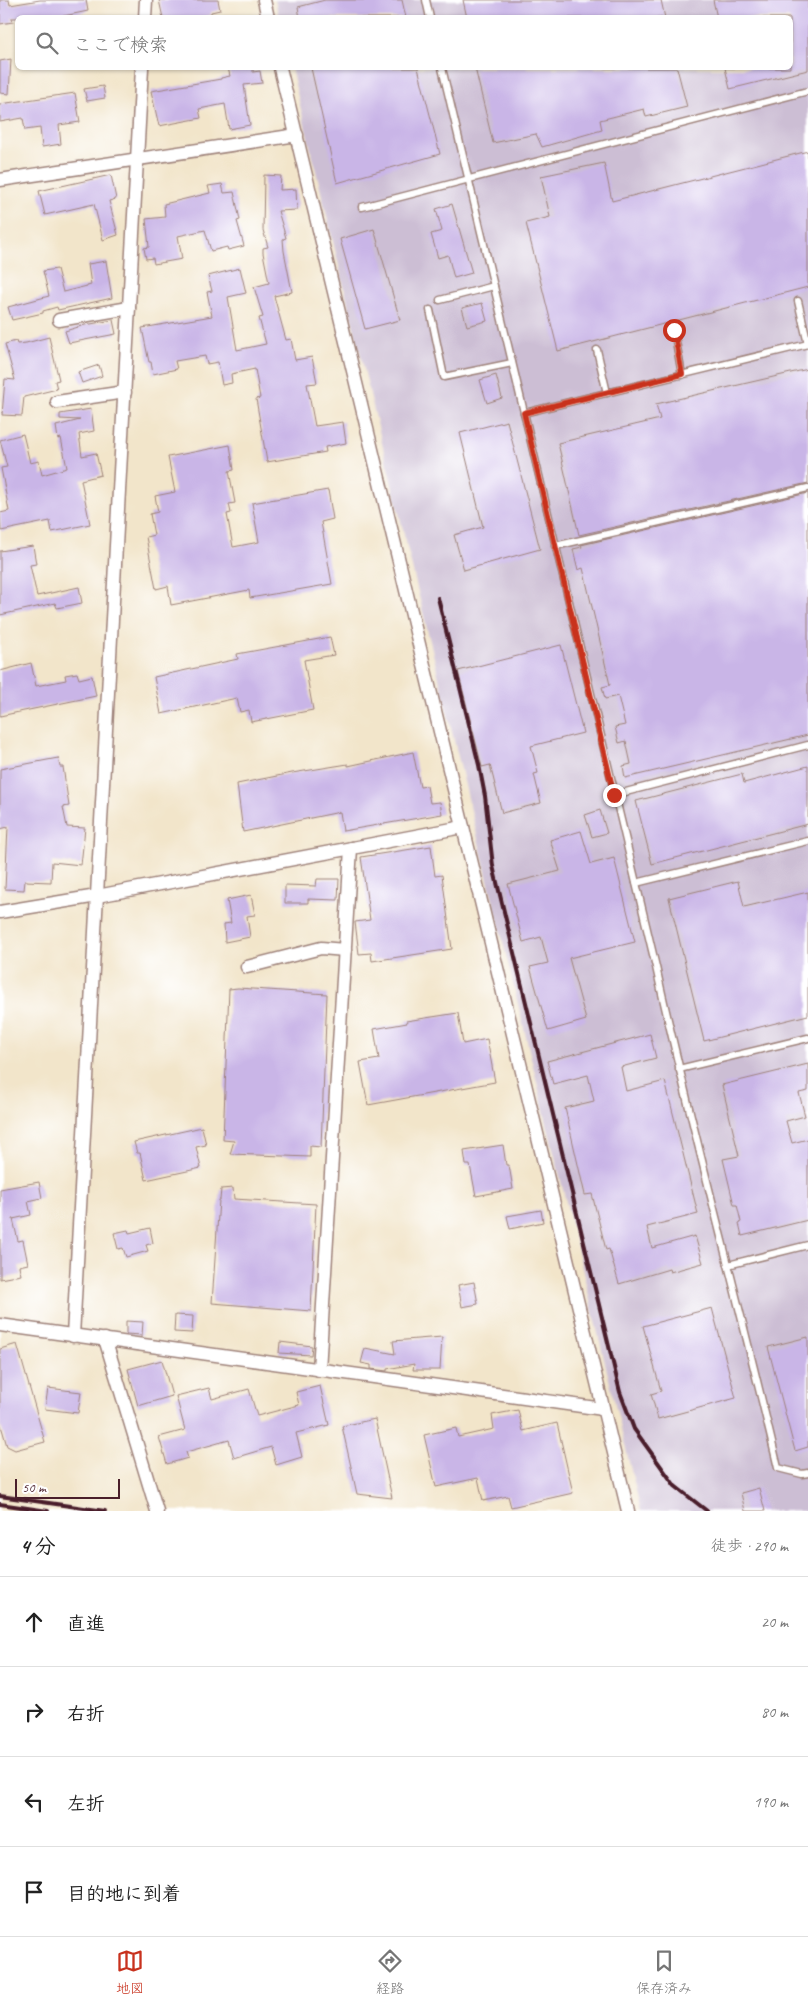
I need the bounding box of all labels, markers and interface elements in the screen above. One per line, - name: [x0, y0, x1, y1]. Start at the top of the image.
- search box: [15, 15, 793, 70]
- icon: search: [33, 29, 61, 57]
- text: ここで検索: [73, 33, 168, 57]
- route start: [663, 319, 686, 342]
- route end: [603, 784, 626, 807]
- scale bar: [15, 1476, 120, 1499]
- text: 50 m: [22, 1479, 46, 1496]
- text: 4 分: [20, 1533, 56, 1559]
- text: 徒歩 · 290 m: [711, 1536, 788, 1556]
- icon: ahead: [20, 1608, 48, 1636]
- text: 直進: [67, 1612, 105, 1636]
- text: 20 m: [761, 1612, 788, 1632]
- icon: right: [20, 1698, 48, 1726]
- text: 右折: [67, 1702, 105, 1726]
- text: 80 m: [761, 1702, 788, 1722]
- icon: left: [20, 1788, 48, 1816]
- text: 左折: [67, 1792, 105, 1816]
- text: 190 m: [754, 1792, 788, 1812]
- icon: arrive: [20, 1878, 48, 1906]
- text: 目的地に到着: [67, 1882, 181, 1906]
- tab: 地図: [116, 1947, 144, 1997]
- tab: 経路: [376, 1947, 404, 1997]
- tab: 保存済み: [636, 1947, 692, 1997]

